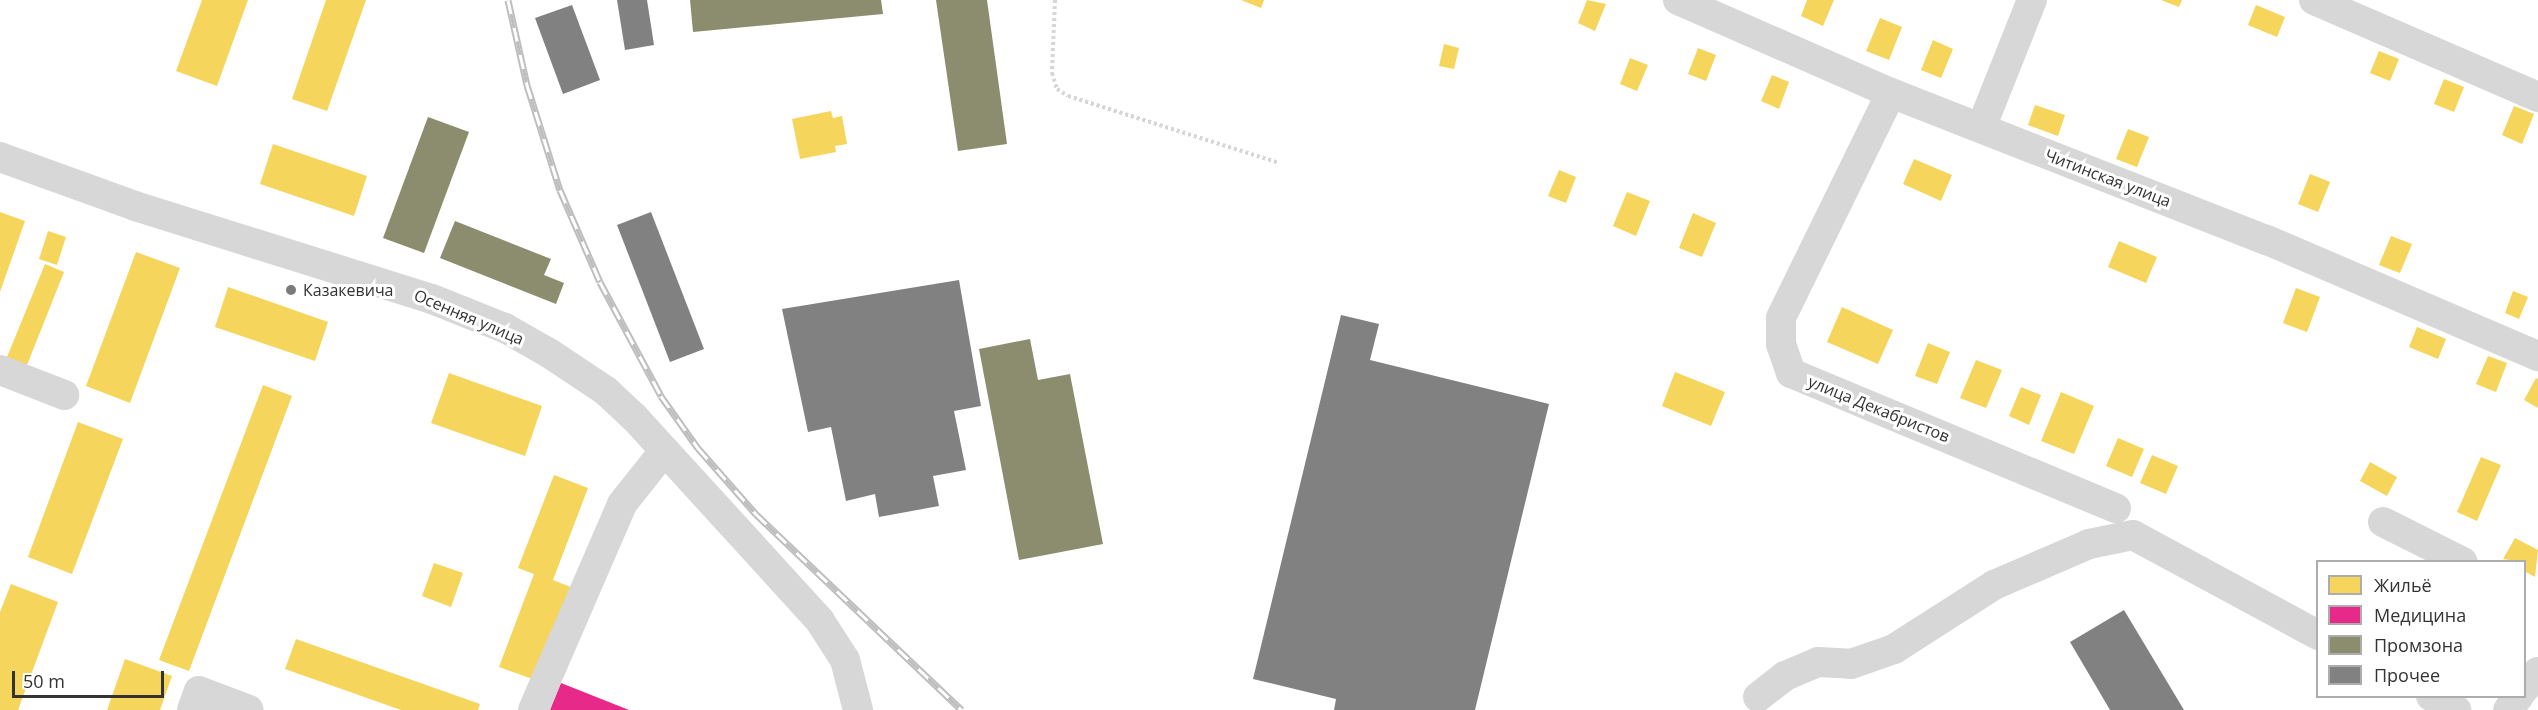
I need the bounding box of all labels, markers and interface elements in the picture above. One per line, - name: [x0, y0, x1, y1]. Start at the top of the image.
- street label: Читинская улица: [2042, 145, 2174, 211]
- place label: Казакевича: [303, 280, 393, 300]
- marker: Казакевича: [284, 283, 298, 297]
- street label: Осенняя улица: [411, 285, 527, 349]
- street label: улица Декабристов: [1805, 372, 1953, 446]
- legend: [2316, 560, 2526, 698]
- text: Жильё: [2374, 573, 2432, 597]
- text: Медицина: [2374, 603, 2466, 627]
- text: Промзона: [2374, 633, 2463, 657]
- scale bar: [15, 659, 166, 697]
- text: Прочее: [2374, 663, 2440, 687]
- text: 50 m: [23, 669, 65, 693]

